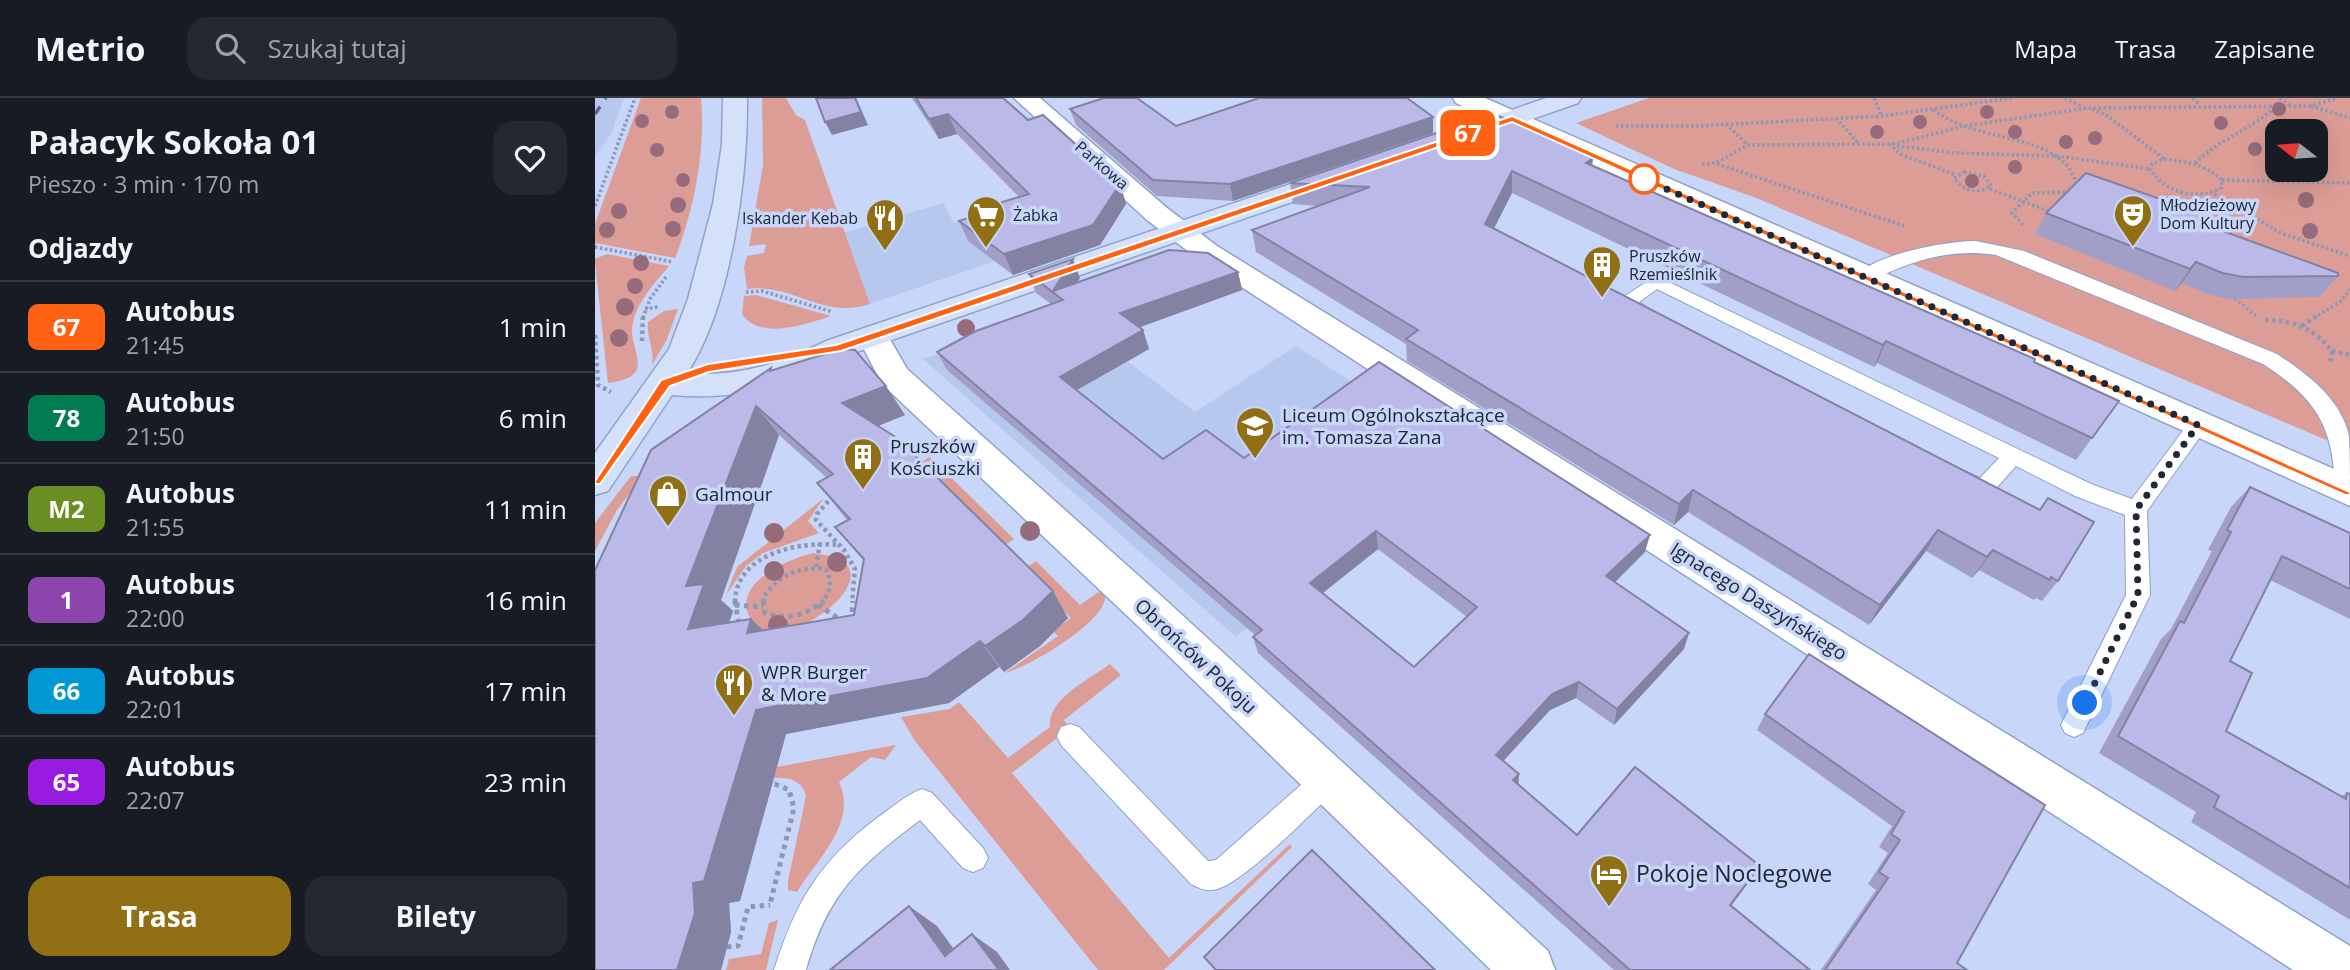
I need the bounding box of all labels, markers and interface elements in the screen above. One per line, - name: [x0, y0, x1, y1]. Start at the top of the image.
- search box: [187, 17, 677, 80]
- text: Metrio: [35, 26, 145, 71]
- icon: search: [211, 29, 249, 67]
- text: Szukaj tutaj: [267, 30, 407, 66]
- text: Mapa: [2014, 32, 2077, 65]
- text: Trasa: [2115, 32, 2176, 65]
- text: Zapisane: [2214, 32, 2315, 65]
- line badge: 67: [1437, 110, 1499, 156]
- text: 67: [1454, 116, 1482, 149]
- text: Pałacyk Sokoła 01: [28, 119, 319, 164]
- north arrow: [2265, 119, 2327, 182]
- map controls: [2265, 119, 2328, 182]
- button: heart: [493, 121, 567, 195]
- street label: Parkowa: [1070, 136, 1134, 194]
- unlabelled marker: [1629, 164, 1659, 194]
- text: Pieszo · 3 min · 170 m: [28, 168, 259, 200]
- theatre icon: Młodzieżowy Dom Kultury: [2112, 193, 2154, 248]
- supermarket icon: Żabka: [965, 194, 1007, 249]
- place label: Młodzieżowy Dom Kultury: [2160, 194, 2257, 234]
- restaurant icon: Iskander Kebab: [864, 197, 906, 252]
- place label: Żabka: [1013, 204, 1058, 226]
- place label: Iskander Kebab: [742, 207, 858, 229]
- text: Odjazdy: [28, 230, 133, 266]
- building icon: Pruszków Rzemieślnik: [1581, 244, 1623, 299]
- place label: Pruszków Rzemieślnik: [1629, 245, 1718, 285]
- text: Autobus: [126, 293, 235, 329]
- text: 1 min: [499, 309, 567, 345]
- text: 67: [53, 310, 80, 343]
- text: 21:45: [126, 329, 185, 361]
- text: Autobus: [126, 384, 235, 420]
- text: 6 min: [499, 400, 567, 436]
- text: 78: [53, 401, 80, 434]
- place label: Liceum Ogólnokształcące im. Tomasza Zana: [1282, 402, 1505, 450]
- school or university icon: Liceum Ogólnokształcące im. Tomasza Zana: [1234, 405, 1276, 460]
- text: 21:50: [126, 420, 185, 452]
- place label: Pruszków Kościuszki: [890, 433, 980, 481]
- building icon: Pruszków Kościuszki: [842, 436, 884, 491]
- shop icon: Galmour: [647, 473, 689, 528]
- text: Autobus: [126, 475, 235, 511]
- place label: Galmour: [695, 481, 773, 507]
- text: 11 min: [484, 491, 567, 527]
- text: M2: [48, 492, 85, 525]
- text: 21:55: [126, 511, 185, 543]
- street label: Ignacego Daszyńskiego: [1666, 536, 1852, 666]
- text: Autobus: [126, 566, 235, 602]
- text: 16 min: [484, 582, 567, 618]
- text: 1: [60, 583, 73, 616]
- street label: Obrońców Pokoju: [1129, 593, 1263, 719]
- text: 22:00: [126, 602, 185, 634]
- text: Autobus: [126, 657, 235, 693]
- place label: WPR Burger & More: [761, 659, 867, 707]
- restaurant icon: WPR Burger & More: [713, 662, 755, 717]
- text: 17 min: [484, 673, 567, 709]
- text: 66: [53, 674, 80, 707]
- your location: [2067, 685, 2102, 720]
- text: 22:01: [126, 693, 185, 725]
- text: Autobus: [126, 748, 235, 784]
- text: 23 min: [484, 764, 567, 800]
- text: 65: [53, 765, 80, 798]
- text: 22:07: [126, 784, 185, 816]
- hotel icon: Pokoje Noclegowe: [1588, 853, 1630, 908]
- place label: Pokoje Noclegowe: [1636, 857, 1832, 889]
- button: Trasa: [28, 876, 291, 956]
- button: Bilety: [305, 876, 567, 956]

